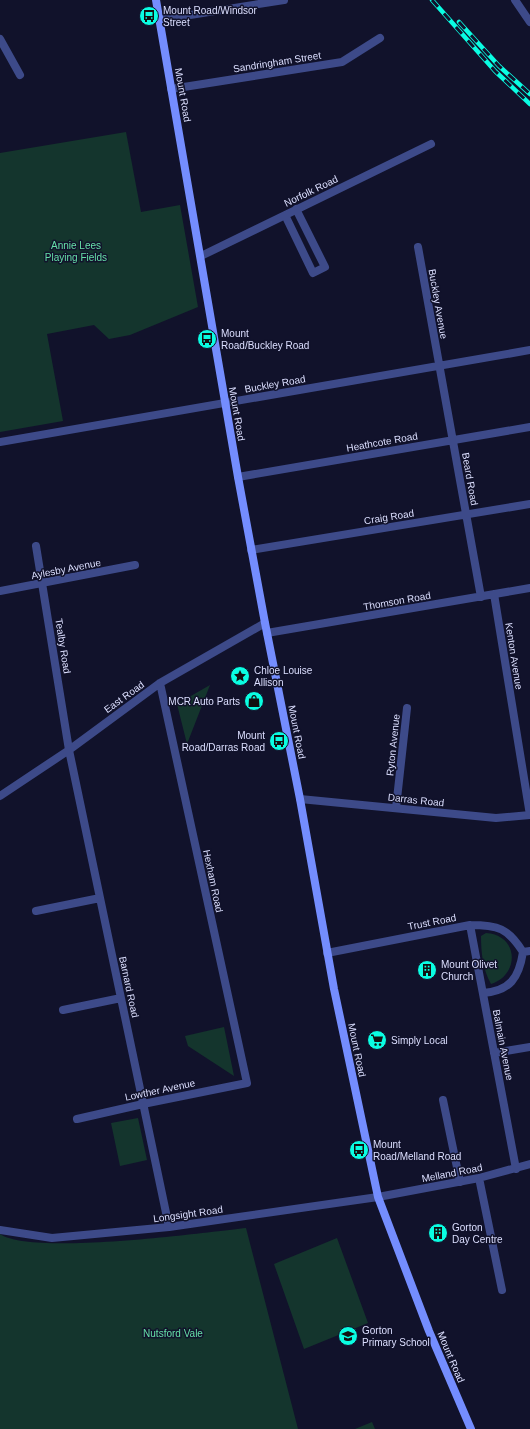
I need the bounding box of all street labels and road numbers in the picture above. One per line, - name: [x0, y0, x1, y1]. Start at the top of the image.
- street label: Sandringham Street: [232, 50, 322, 74]
- street label: Mount Road: [173, 67, 193, 123]
- street label: Norfolk Road: [282, 173, 340, 209]
- street label: Buckley Avenue: [426, 268, 450, 340]
- street label: Buckley Road: [244, 373, 306, 395]
- street label: Mount Road: [227, 386, 247, 442]
- street label: Heathcote Road: [345, 430, 419, 454]
- street label: Beard Road: [460, 452, 480, 506]
- street label: Craig Road: [363, 508, 415, 526]
- street label: Aylesby Avenue: [30, 557, 102, 581]
- street label: Thomson Road: [362, 590, 432, 612]
- street label: Tealby Road: [53, 618, 73, 674]
- street label: Kenton Avenue: [503, 622, 525, 691]
- street label: East Road: [102, 679, 146, 715]
- street label: Mount Road: [286, 704, 308, 760]
- street label: Ryton Avenue: [384, 713, 402, 776]
- street label: Darras Road: [387, 792, 445, 808]
- street label: Hexham Road: [201, 849, 225, 913]
- street label: Trust Road: [407, 912, 457, 932]
- street label: Barnard Road: [117, 955, 141, 1019]
- street label: Balmain Avenue: [491, 1009, 515, 1082]
- street label: Mount Road: [346, 1022, 368, 1078]
- street label: Lowther Avenue: [124, 1077, 197, 1103]
- street label: Melland Road: [421, 1162, 483, 1184]
- street label: Longsight Road: [153, 1204, 223, 1224]
- street label: Mount Road: [435, 1330, 467, 1384]

